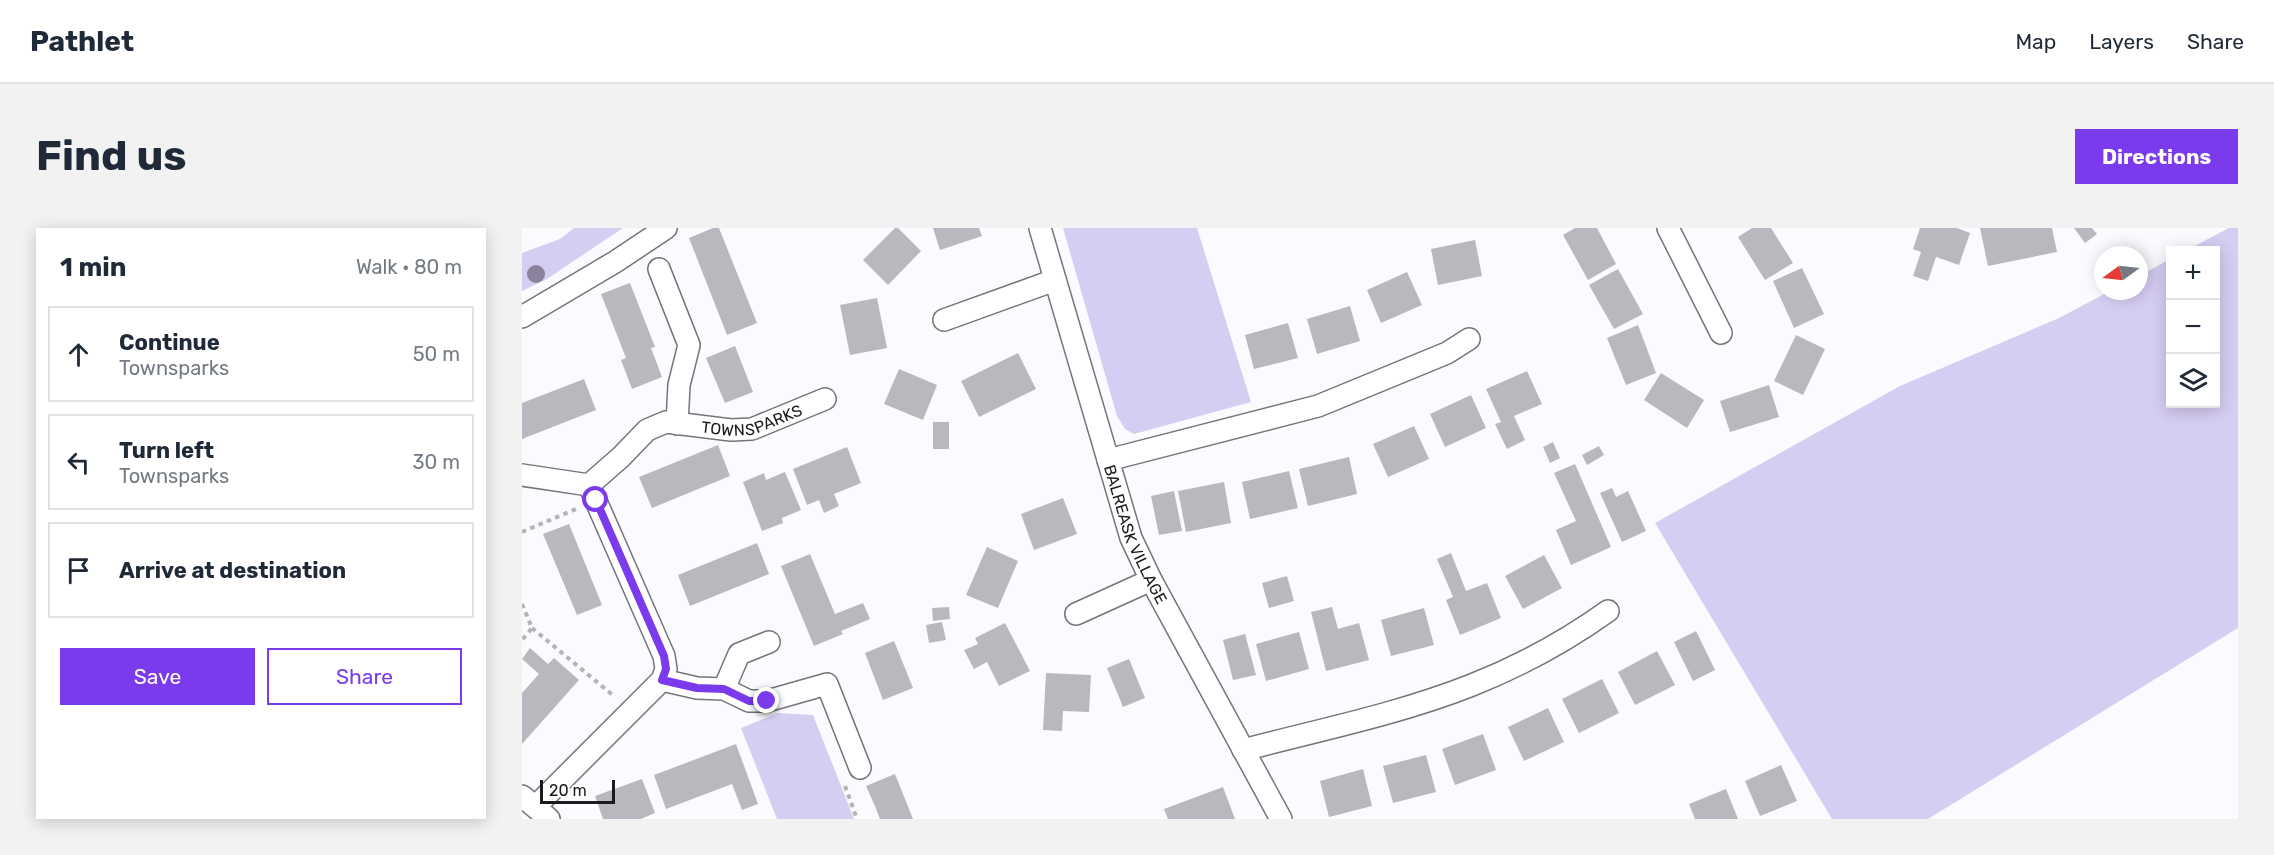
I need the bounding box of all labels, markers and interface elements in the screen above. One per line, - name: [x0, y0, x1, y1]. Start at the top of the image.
- text: Pathlet: [30, 25, 134, 58]
- text: Map: [2015, 29, 2056, 54]
- text: Layers: [2089, 29, 2154, 54]
- text: Share: [2187, 29, 2244, 54]
- button: Directions: [2075, 129, 2238, 184]
- text: Find us: [36, 131, 187, 181]
- north arrow: [2094, 246, 2148, 300]
- map controls: [2166, 246, 2220, 408]
- button: +: [2166, 246, 2220, 300]
- text: 1 min: [60, 252, 126, 283]
- text: Walk · 80 m: [356, 255, 462, 279]
- button: −: [2166, 300, 2220, 354]
- text: Continue: [119, 329, 220, 356]
- icon: ahead: [62, 338, 95, 371]
- text: 50 m: [413, 342, 460, 366]
- button: layers: [2166, 354, 2220, 408]
- text: Townsparks: [119, 356, 229, 380]
- street label: TOWNSPARKS: [700, 400, 805, 440]
- text: Turn left: [119, 437, 214, 464]
- icon: left: [62, 446, 95, 479]
- text: 30 m: [413, 450, 460, 474]
- street label: BALREASK VILLAGE: [1100, 462, 1171, 607]
- text: Townsparks: [119, 464, 229, 488]
- route start: [582, 486, 608, 512]
- icon: arrive: [62, 554, 95, 587]
- text: Arrive at destination: [119, 557, 346, 584]
- button: Save: [60, 648, 255, 705]
- button: Share: [267, 648, 462, 705]
- route end: [753, 687, 779, 713]
- scale bar: [540, 777, 615, 804]
- text: 20 m: [549, 781, 587, 800]

